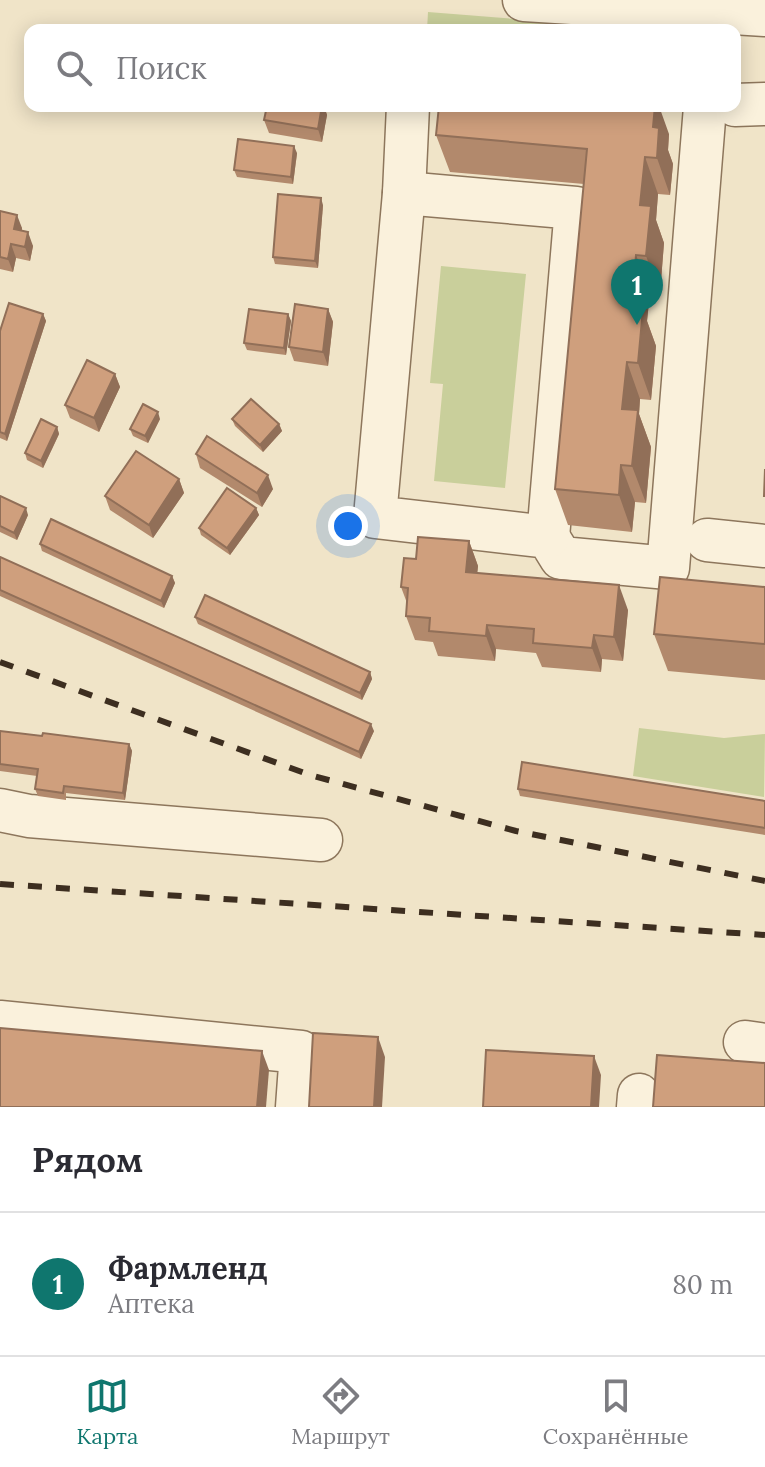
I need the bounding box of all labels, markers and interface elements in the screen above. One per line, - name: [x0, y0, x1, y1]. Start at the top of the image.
- search box: [24, 24, 741, 112]
- icon: search: [52, 46, 96, 90]
- text: Поиск: [116, 49, 207, 87]
- pin: 1: [611, 259, 663, 325]
- your location: [328, 506, 368, 546]
- text: Рядом: [32, 1138, 143, 1181]
- text: Фармленд: [108, 1249, 268, 1287]
- text: 1: [53, 1268, 63, 1301]
- text: 80 m: [672, 1268, 733, 1301]
- text: Аптека: [108, 1287, 195, 1320]
- tab: Карта: [77, 1374, 138, 1450]
- tab: Маршрут: [291, 1374, 390, 1450]
- tab: Сохранённые: [543, 1374, 688, 1450]

